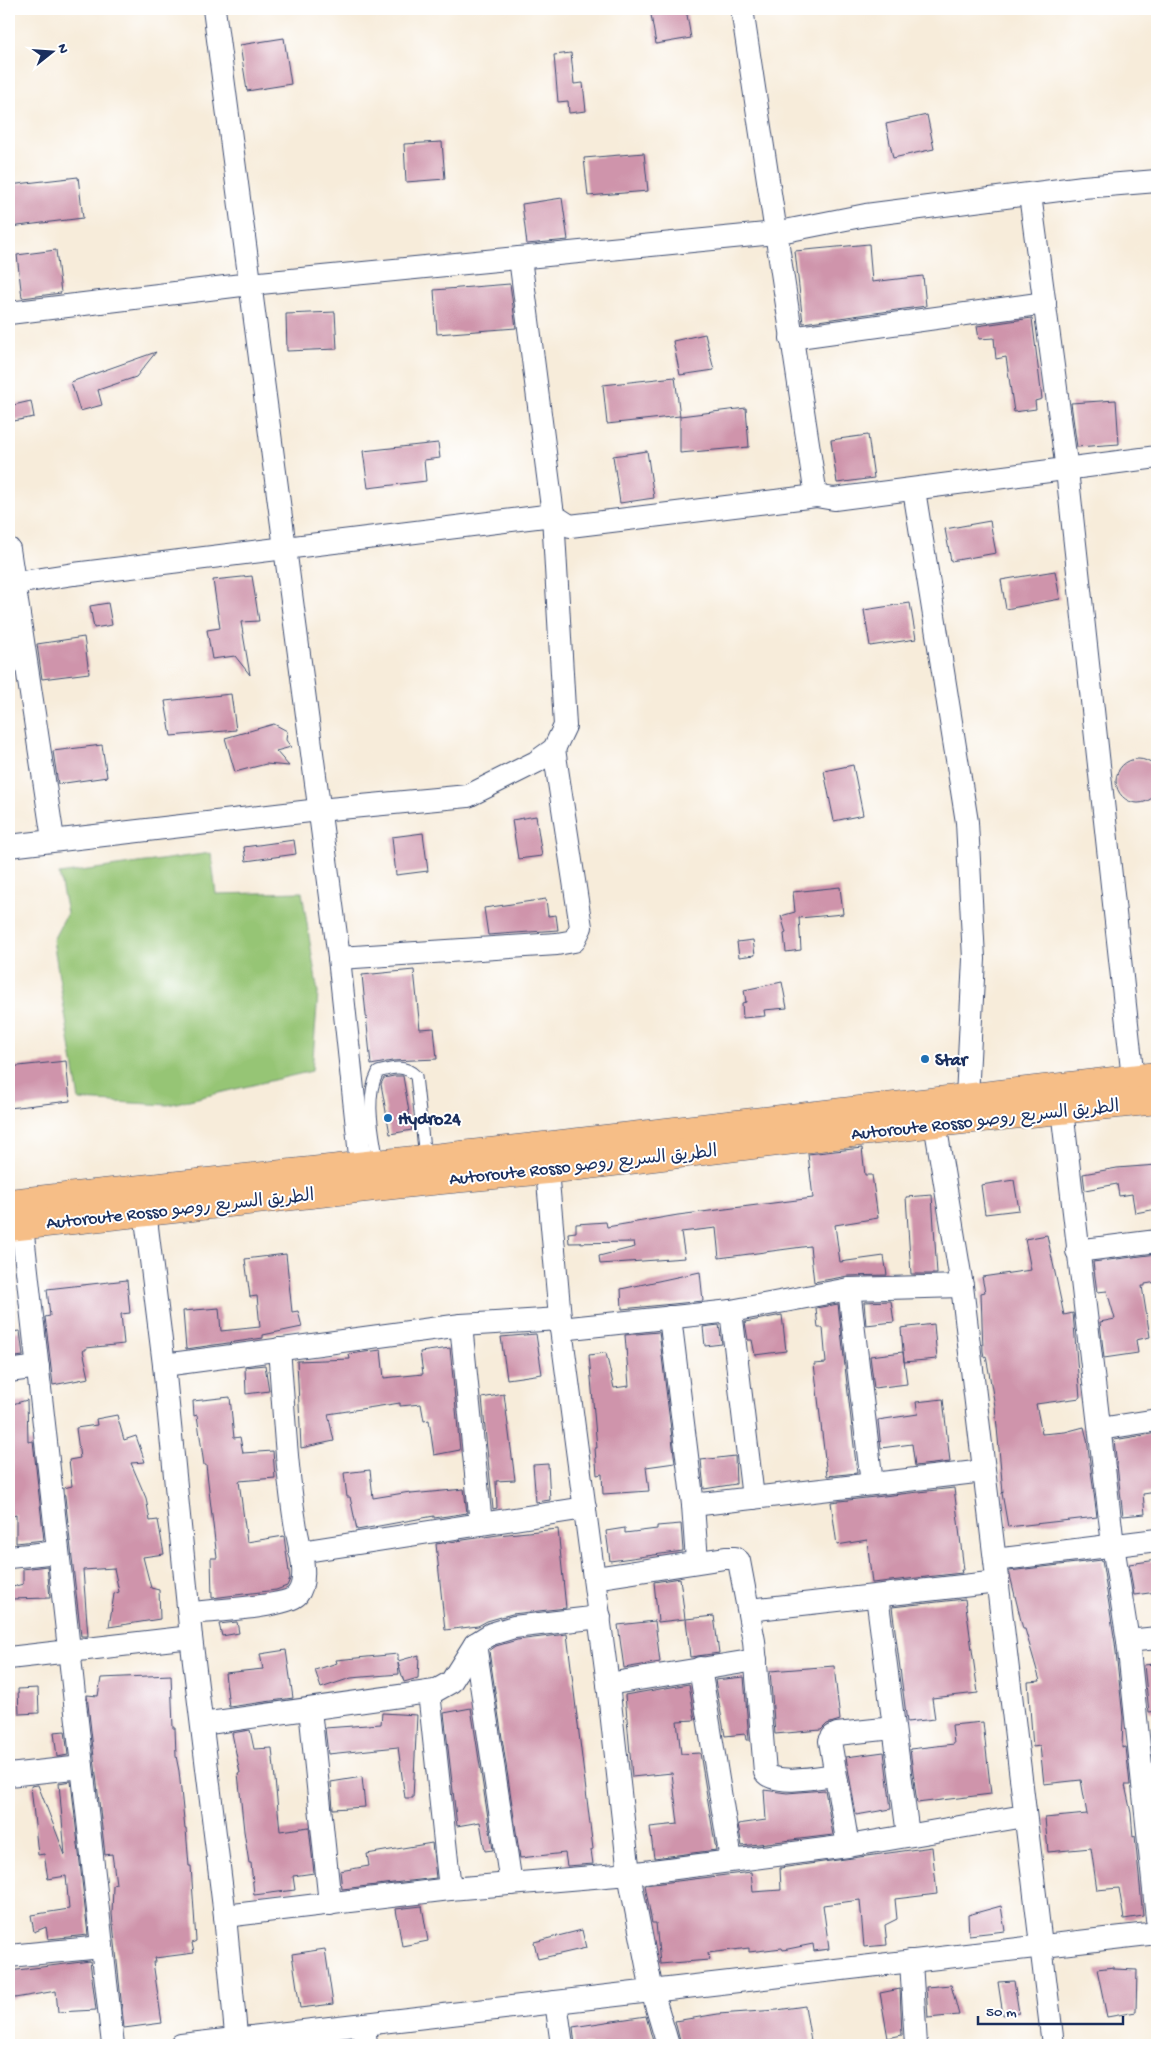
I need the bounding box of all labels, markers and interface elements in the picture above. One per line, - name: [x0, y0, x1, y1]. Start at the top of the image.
- north arrow: [28, 28, 78, 78]
- text: N: [53, 42, 72, 56]
- place label: Star: [935, 1051, 970, 1072]
- marker: Star: [919, 1053, 931, 1065]
- street label: Autoroute Rosso الطريق السريع روصو: [850, 1097, 1120, 1146]
- place label: Hydro24: [398, 1110, 461, 1131]
- marker: Hydro24: [382, 1112, 394, 1124]
- street label: Autoroute Rosso الطريق السريع روصو: [448, 1142, 718, 1191]
- street label: Autoroute Rosso الطريق السريع روصو: [45, 1186, 315, 1235]
- scale bar: [978, 1994, 1124, 2026]
- text: 50 m: [986, 2004, 1017, 2022]

